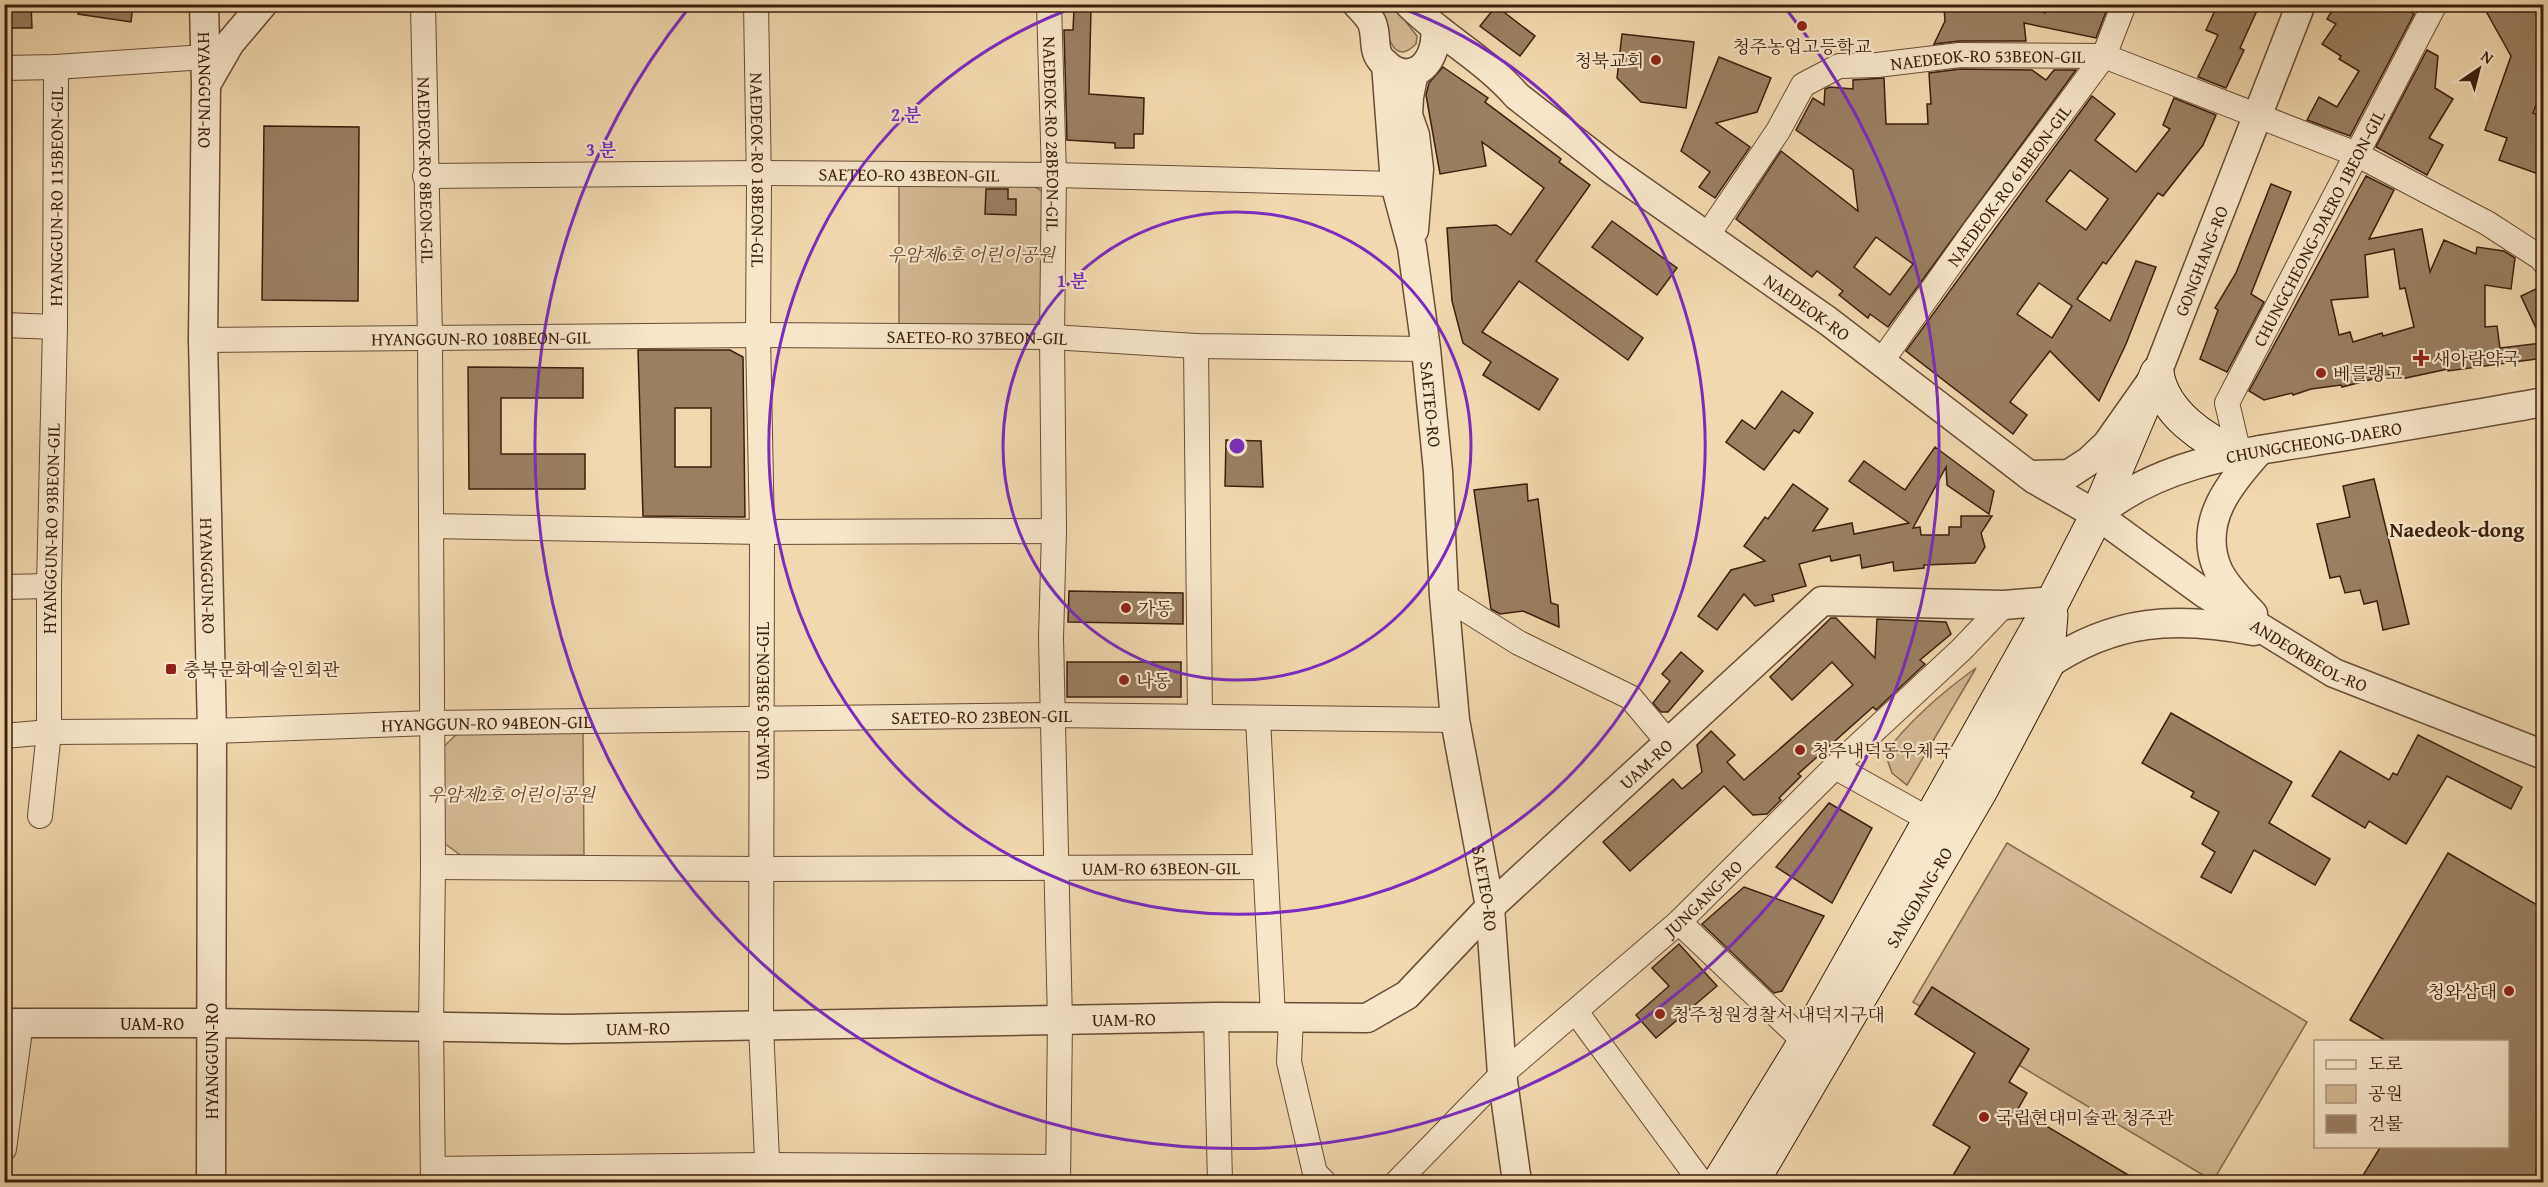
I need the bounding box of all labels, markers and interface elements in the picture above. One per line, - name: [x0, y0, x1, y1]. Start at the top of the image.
- marker: 청주농업고등학교: [1795, 19, 1809, 33]
- street label: HYANGGUN-RO: [191, 31, 220, 148]
- place label: 청주농업고등학교: [1732, 33, 1872, 60]
- street label: NAEDEOK-RO 28BEON-GIL: [1036, 36, 1068, 232]
- north arrow: [2449, 39, 2509, 99]
- street label: NAEDEOK-RO 53BEON-GIL: [1889, 41, 2086, 77]
- text: N: [2476, 44, 2499, 70]
- place label: 청북교회: [1574, 47, 1644, 74]
- marker: 청북교회: [1649, 53, 1663, 67]
- street label: NAEDEOK-RO 18BEON-GIL: [744, 72, 773, 268]
- street label: NAEDEOK-RO 8BEON-GIL: [411, 76, 442, 264]
- street label: HYANGGUN-RO 115BEON-GIL: [42, 86, 69, 306]
- street label: NAEDEOK-RO 61BEON-GIL: [1940, 98, 2077, 272]
- text: 2 분: [891, 101, 922, 128]
- street label: CHUNGCHEONG-DAERO 1BEON-GIL: [2245, 104, 2391, 351]
- text: 3 분: [586, 136, 617, 163]
- street label: SAETEO-RO 43BEON-GIL: [818, 160, 1000, 188]
- street label: GONGHANG-RO: [2167, 201, 2235, 320]
- park label: 우암제6호 어린이공원: [887, 241, 1056, 268]
- text: 1 분: [1057, 267, 1088, 294]
- street label: NAEDEOK-RO: [1758, 267, 1856, 347]
- street label: SAETEO-RO 37BEON-GIL: [886, 322, 1068, 351]
- street label: HYANGGUN-RO 108BEON-GIL: [371, 323, 591, 352]
- place label: 새아람약국: [2433, 345, 2520, 372]
- marker: 새아람약국: [2414, 351, 2428, 365]
- street label: SAETEO-RO: [1414, 360, 1449, 449]
- place label: 베를랭고: [2333, 360, 2403, 387]
- marker: 베를랭고: [2314, 366, 2328, 380]
- street label: CHUNGCHEONG-DAERO: [2223, 413, 2404, 470]
- street label: HYANGGUN-RO 93BEON-GIL: [35, 423, 66, 634]
- centre of rings: [1227, 436, 1247, 456]
- district label: Naedeok-dong: [2390, 514, 2525, 545]
- street label: HYANGGUN-RO: [194, 517, 223, 634]
- place label: 가동: [1138, 595, 1173, 622]
- marker: 가동: [1119, 601, 1133, 615]
- street label: ANDEOKBEOL-RO: [2245, 611, 2372, 698]
- street label: UAM-RO 53BEON-GIL: [749, 622, 776, 780]
- place label: 충북문화예술인회관: [183, 656, 340, 683]
- marker: 충북문화예술인회관: [164, 662, 178, 676]
- place label: 나동: [1136, 667, 1171, 694]
- marker: 나동: [1117, 673, 1131, 687]
- street label: SAETEO-RO 23BEON-GIL: [891, 701, 1072, 731]
- street label: HYANGGUN-RO 94BEON-GIL: [381, 707, 593, 738]
- street label: UAM-RO: [1613, 732, 1678, 795]
- place label: 청주내덕동우체국: [1812, 737, 1951, 764]
- marker: 청주내덕동우체국: [1793, 743, 1807, 757]
- park label: 우암제2호 어린이공원: [427, 781, 596, 808]
- street label: SANGDANG-RO: [1878, 841, 1959, 953]
- street label: SAETEO-RO: [1465, 843, 1505, 932]
- street label: JUNGANG-RO: [1656, 853, 1748, 944]
- street label: UAM-RO 63BEON-GIL: [1082, 854, 1241, 881]
- place label: 청와삼대: [2427, 978, 2497, 1005]
- marker: 청와삼대: [2502, 984, 2516, 998]
- place label: 청주청원경찰서 내덕지구대: [1672, 1001, 1885, 1028]
- street label: HYANGGUN-RO: [198, 1003, 225, 1119]
- street label: UAM-RO: [1092, 1005, 1156, 1033]
- marker: 청주청원경찰서 내덕지구대: [1653, 1007, 1667, 1021]
- street label: UAM-RO: [120, 1010, 184, 1037]
- street label: UAM-RO: [606, 1014, 670, 1042]
- legend: [2314, 1040, 2509, 1148]
- text: 도로: [2368, 1050, 2403, 1077]
- text: 공원: [2368, 1080, 2403, 1107]
- place label: 국립현대미술관 청주관: [1996, 1104, 2174, 1131]
- marker: 국립현대미술관 청주관: [1977, 1110, 1991, 1124]
- text: 건물: [2368, 1110, 2403, 1137]

